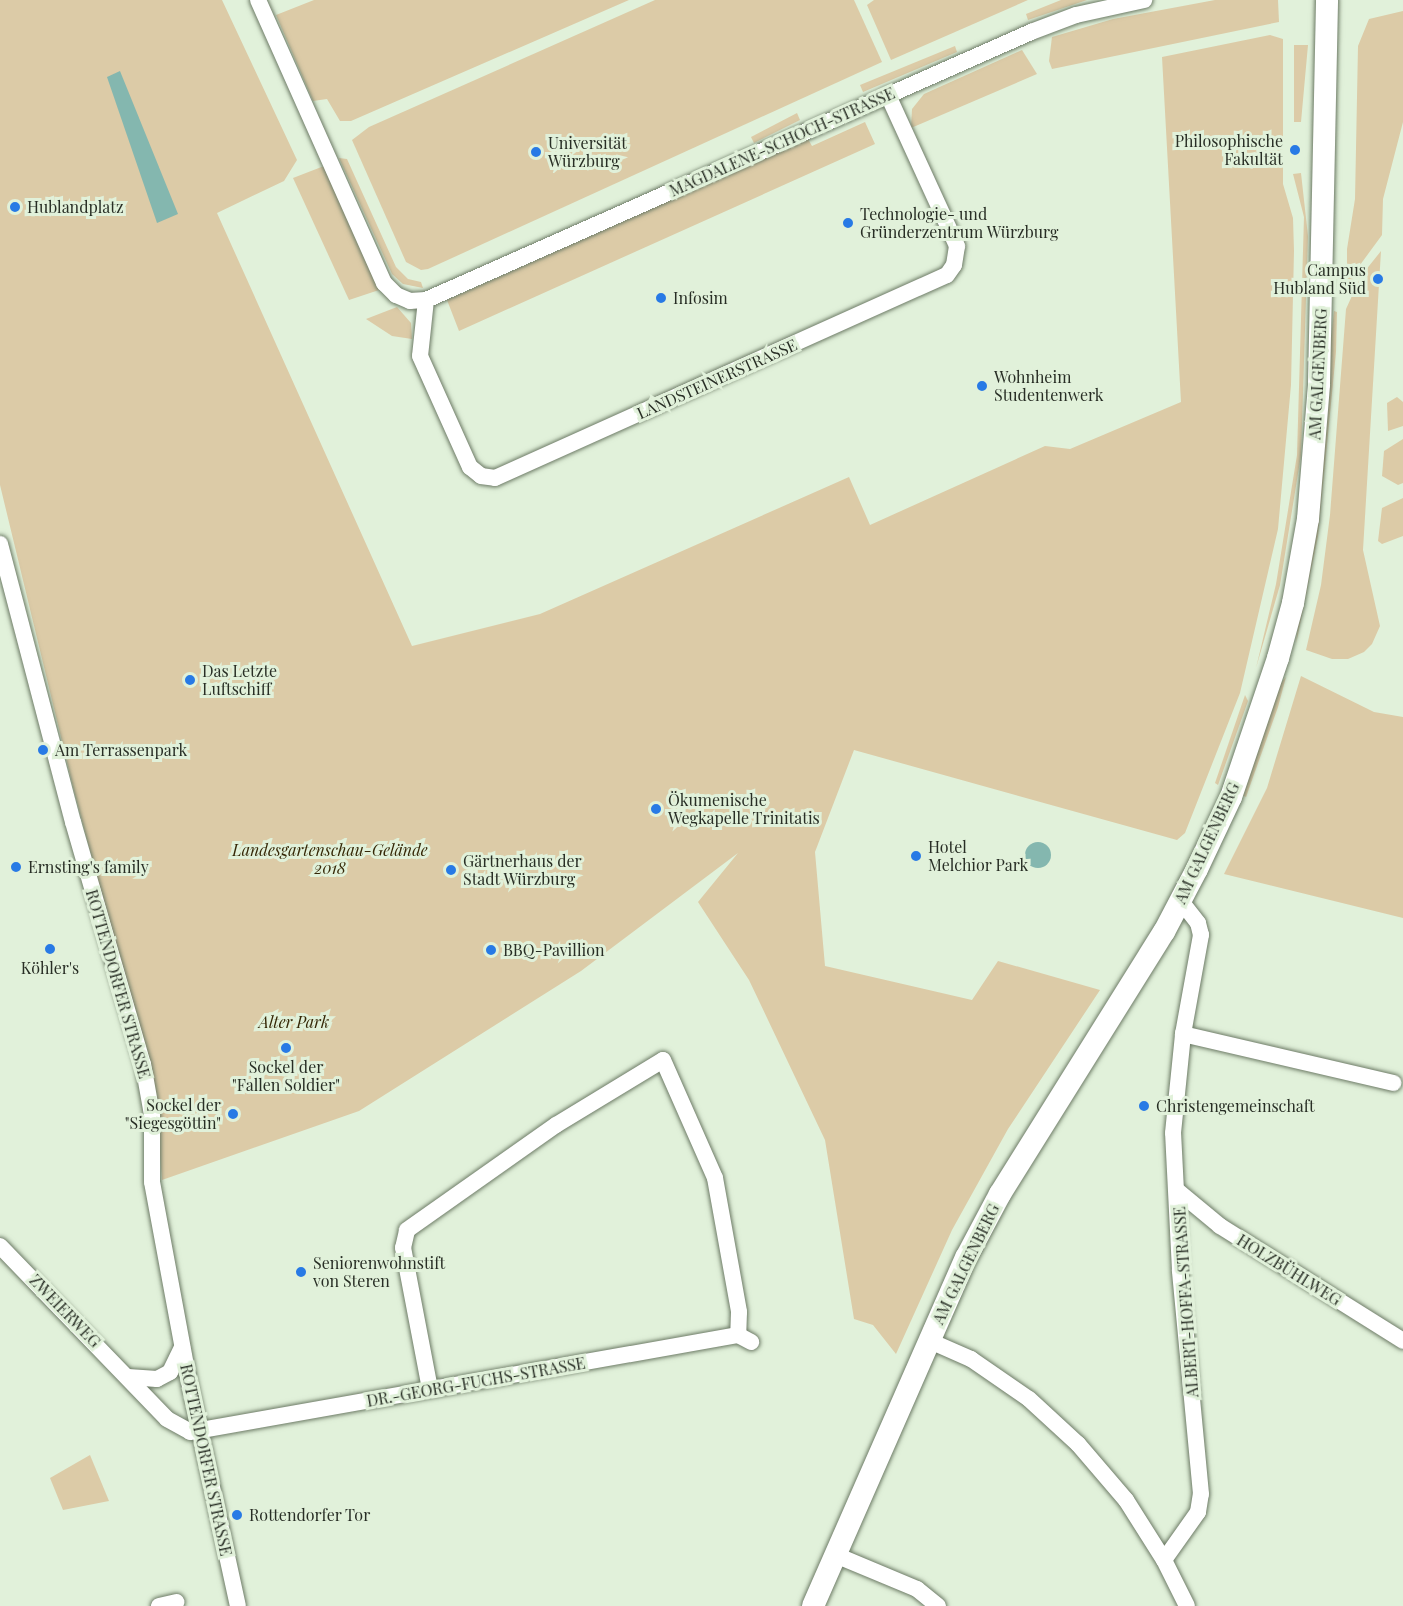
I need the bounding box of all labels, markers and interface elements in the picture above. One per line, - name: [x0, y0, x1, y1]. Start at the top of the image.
- street label: MAGDALENE-SCHOCH-STRASSE: [666, 83, 898, 201]
- place label: Philosophische Fakultät: [1175, 131, 1283, 169]
- place label: Universität Würzburg: [548, 133, 627, 171]
- marker: Philosophische Fakultät: [1288, 143, 1302, 157]
- marker: Universität Würzburg: [529, 145, 543, 159]
- place label: Hublandplatz: [27, 197, 124, 217]
- marker: Hublandplatz: [8, 200, 22, 214]
- place label: Technologie- und Gründerzentrum Würzburg: [860, 204, 1059, 242]
- marker: Technologie- und Gründerzentrum Würzburg: [841, 216, 855, 230]
- place label: Campus Hubland Süd: [1273, 260, 1366, 298]
- marker: Campus Hubland Süd: [1371, 272, 1385, 286]
- place label: Infosim: [673, 288, 728, 308]
- marker: Infosim: [654, 291, 668, 305]
- street label: AM GALGENBERG: [1305, 308, 1331, 440]
- street label: LANDSTEINERSTRASSE: [634, 335, 800, 423]
- place label: Wohnheim Studentenwerk: [994, 367, 1104, 405]
- marker: Wohnheim Studentenwerk: [975, 379, 989, 393]
- place label: Das Letzte Luftschiff: [202, 661, 277, 699]
- marker: Das Letzte Luftschiff: [183, 673, 197, 687]
- place label: Am Terrassenpark: [55, 740, 188, 760]
- marker: Am Terrassenpark: [36, 743, 50, 757]
- street label: AM GALGENBERG: [1170, 779, 1244, 907]
- place label: Ökumenische Wegkapelle Trinitatis: [668, 790, 820, 828]
- marker: Ökumenische Wegkapelle Trinitatis: [649, 802, 663, 816]
- place label: Hotel Melchior Park: [928, 837, 1029, 875]
- park label: Landesgartenschau-Gelände 2018: [232, 840, 428, 878]
- marker: Hotel Melchior Park: [909, 849, 923, 863]
- place label: Gärtnerhaus der Stadt Würzburg: [463, 851, 582, 889]
- place label: Ernsting's family: [28, 857, 149, 877]
- marker: Ernsting's family: [9, 860, 23, 874]
- marker: Gärtnerhaus der Stadt Würzburg: [444, 863, 458, 877]
- street label: ROTTENDORFER STRASSE: [82, 887, 154, 1081]
- place label: BBQ-Pavillion: [503, 940, 604, 960]
- marker: Köhler's: [43, 942, 57, 956]
- marker: BBQ-Pavillion: [484, 943, 498, 957]
- place label: Köhler's: [21, 958, 79, 978]
- park label: Alter Park: [259, 1012, 329, 1032]
- marker: Sockel der "Fallen Soldier": [279, 1041, 293, 1055]
- place label: Sockel der "Fallen Soldier": [232, 1057, 340, 1095]
- place label: Sockel der "Siegesgöttin": [125, 1095, 221, 1133]
- place label: Christengemeinschaft: [1156, 1096, 1315, 1116]
- marker: Christengemeinschaft: [1137, 1099, 1151, 1113]
- marker: Sockel der "Siegesgöttin": [226, 1107, 240, 1121]
- street label: AM GALGENBERG: [929, 1201, 1003, 1327]
- street label: ALBERT-HOFFA-STRASSE: [1170, 1206, 1202, 1398]
- street label: HOLZBÜHLWEG: [1233, 1230, 1345, 1310]
- place label: Seniorenwohnstift von Steren: [313, 1253, 445, 1291]
- marker: Seniorenwohnstift von Steren: [294, 1265, 308, 1279]
- street label: ZWEIERWEG: [26, 1271, 104, 1351]
- street label: DR.-GEORG-FUCHS-STRASSE: [365, 1353, 587, 1411]
- street label: ROTTENDORFER STRASSE: [176, 1362, 236, 1558]
- place label: Rottendorfer Tor: [249, 1505, 371, 1525]
- marker: Rottendorfer Tor: [230, 1508, 244, 1522]

